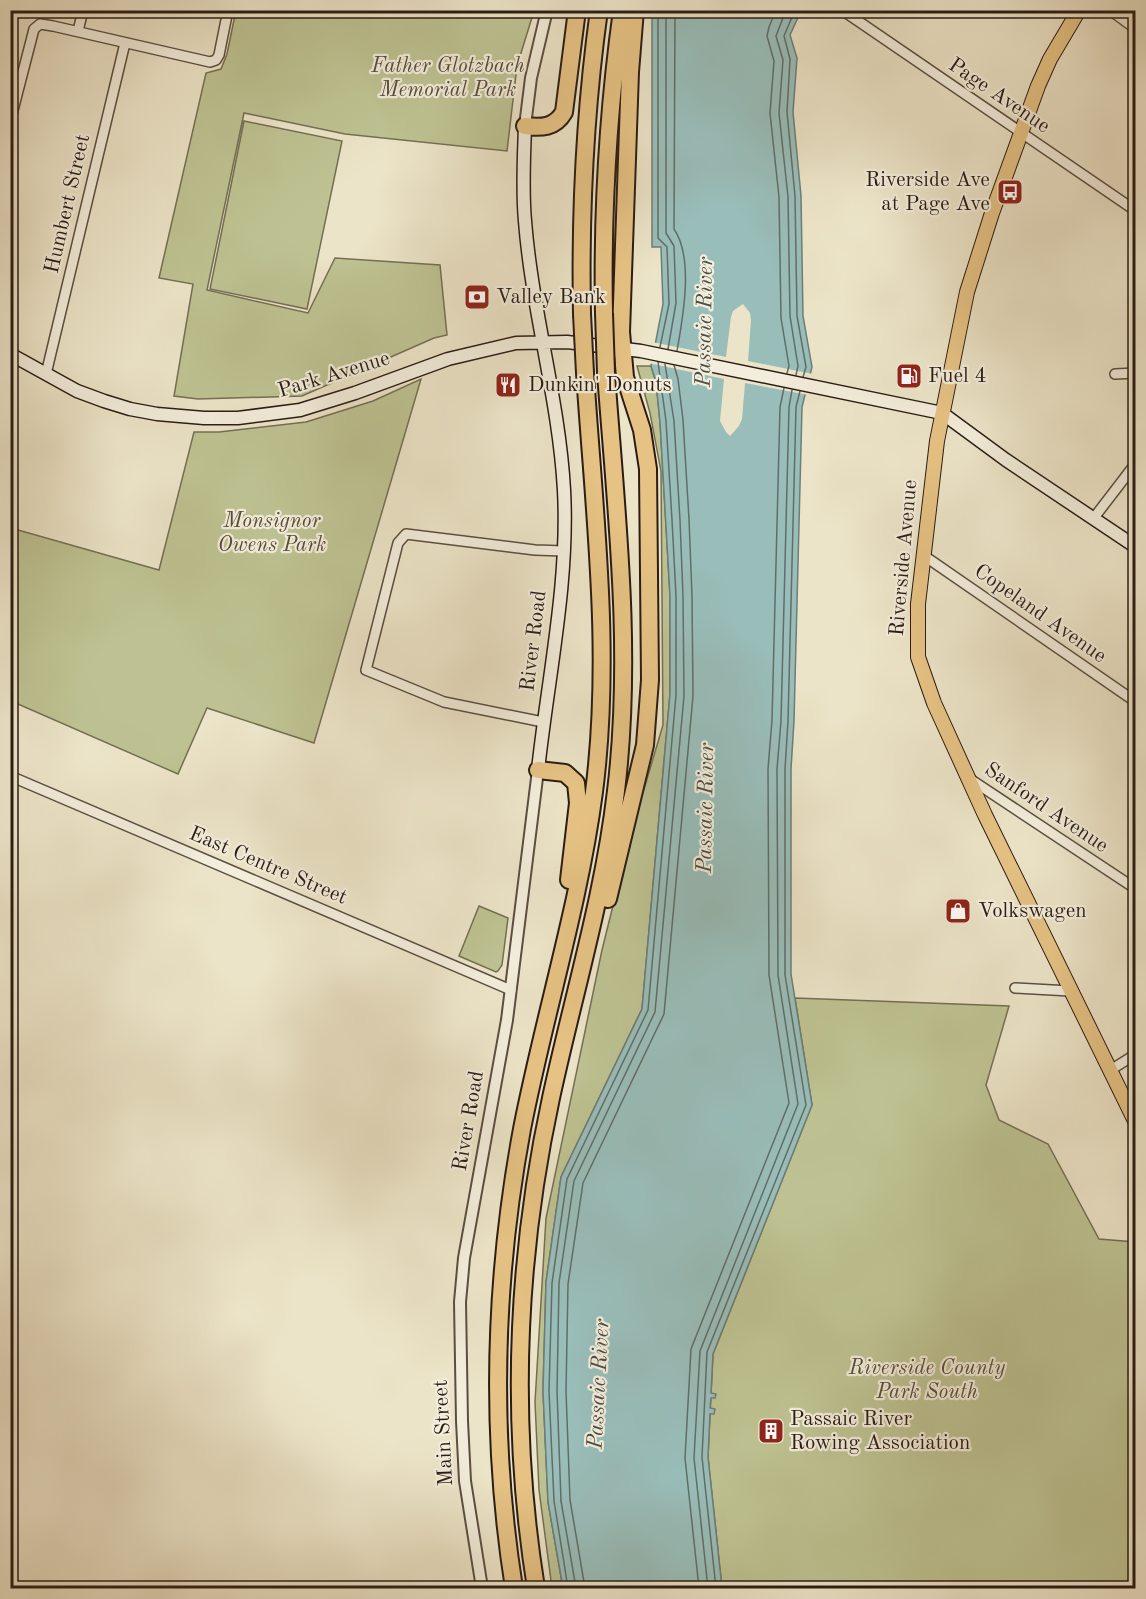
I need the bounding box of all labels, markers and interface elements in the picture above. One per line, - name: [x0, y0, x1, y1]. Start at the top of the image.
- street label: Page Avenue: [945, 54, 1053, 138]
- park label: Father Glotzbach Memorial Park: [370, 56, 525, 101]
- street label: Humbert Street: [42, 132, 94, 276]
- place label: Riverside Ave at Page Ave: [865, 170, 990, 215]
- bus stop icon: Riverside Ave at Page Ave: [995, 177, 1025, 207]
- water label: Passaic River: [693, 256, 717, 388]
- bank icon: Valley Bank: [462, 282, 492, 312]
- place label: Valley Bank: [496, 287, 606, 308]
- street label: Park Avenue: [276, 348, 392, 402]
- fuel station icon: Fuel 4: [894, 361, 924, 391]
- place label: Fuel 4: [928, 366, 987, 387]
- restaurant icon: Dunkin' Donuts: [493, 370, 523, 400]
- place label: Dunkin' Donuts: [528, 375, 672, 396]
- street label: Riverside Avenue: [887, 479, 921, 637]
- park label: Monsignor Owens Park: [218, 511, 326, 556]
- street label: Copeland Avenue: [970, 561, 1110, 667]
- street label: River Road: [517, 589, 551, 693]
- water label: Passaic River: [694, 742, 718, 874]
- street label: Sanford Avenue: [980, 759, 1112, 857]
- street label: East Centre Street: [186, 823, 350, 909]
- shop icon: Volkswagen: [943, 896, 973, 926]
- place label: Volkswagen: [978, 901, 1087, 922]
- street label: River Road: [450, 1069, 488, 1173]
- water label: Passaic River: [585, 1318, 613, 1451]
- park label: Riverside County Park South: [848, 1358, 1005, 1403]
- street label: Main Street: [431, 1379, 457, 1487]
- place label: Passaic River Rowing Association: [790, 1409, 970, 1454]
- building icon: Passaic River Rowing Association: [756, 1416, 786, 1446]

